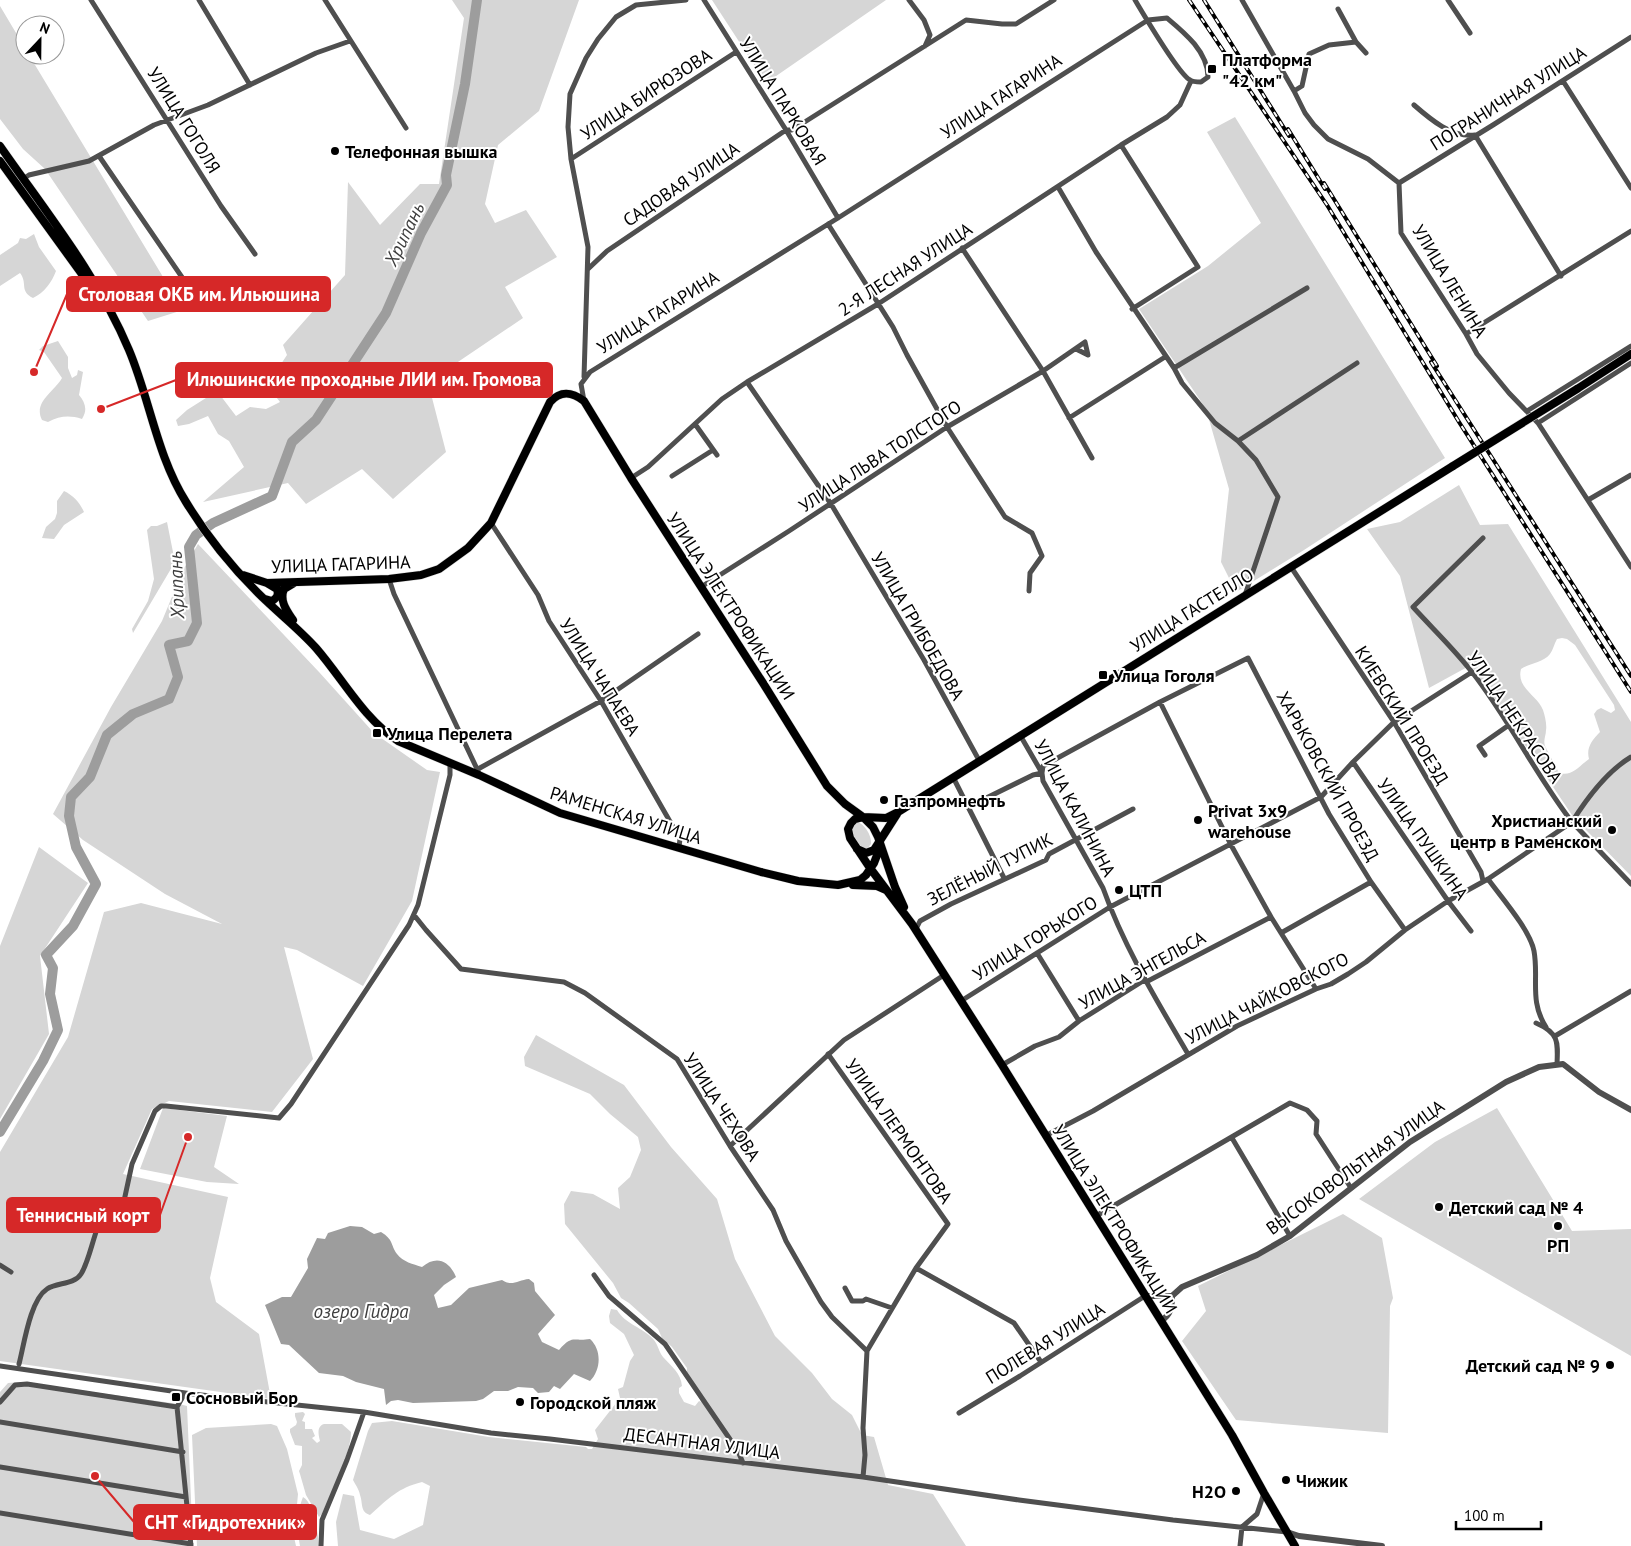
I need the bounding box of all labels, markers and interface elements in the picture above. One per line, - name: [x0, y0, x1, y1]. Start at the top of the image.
- north arrow: [15, 15, 65, 65]
- text: N: [37, 18, 53, 38]
- street label: УЛИЦА ПАРКОВАЯ: [734, 33, 832, 169]
- street label: ПОГРАНИЧНАЯ УЛИЦА: [1426, 40, 1591, 155]
- street label: УЛИЦА БИРЮЗОВА: [576, 43, 716, 145]
- street label: УЛИЦА ГАГАРИНА: [936, 48, 1066, 144]
- place label: Платформа "42 км": [1222, 48, 1312, 92]
- street label: УЛИЦА ГОГОЛЯ: [142, 63, 226, 177]
- marker: Платформа "42 км": [1206, 63, 1218, 75]
- street label: САДОВАЯ УЛИЦА: [618, 136, 744, 231]
- place label: Телефонная вышка: [345, 140, 497, 163]
- marker: Телефонная вышка: [329, 145, 341, 157]
- water label: Хрипань: [378, 198, 430, 271]
- street label: 2-Я ЛЕСНАЯ УЛИЦА: [834, 217, 977, 321]
- street label: УЛИЦА ЛЕНИНА: [1407, 220, 1493, 342]
- street label: УЛИЦА ГАГАРИНА: [593, 265, 724, 359]
- callout: Столовая ОКБ им. Ильюшина: [67, 277, 330, 311]
- text: Столовая ОКБ им. Ильюшина: [78, 282, 320, 306]
- callout: Илюшинские проходные ЛИИ им. Громова: [176, 363, 552, 397]
- text: Илюшинские проходные ЛИИ им. Громова: [187, 367, 541, 391]
- street label: УЛИЦА ЛЬВА ТОЛСТОГО: [794, 395, 966, 517]
- street label: УЛИЦА ЭЛЕКТРОФИКАЦИИ: [662, 508, 800, 704]
- street label: УЛИЦА ГРИБОЕДОВА: [866, 548, 970, 704]
- street label: УЛИЦА ГАГАРИНА: [271, 550, 411, 578]
- water label: Хрипань: [163, 551, 189, 620]
- street label: УЛИЦА ГАСТЕЛЛО: [1126, 563, 1258, 657]
- street label: УЛИЦА ЧАПАЕВА: [555, 614, 646, 740]
- street label: КИЕВСКИЙ ПРОЕЗД: [1350, 641, 1454, 789]
- street label: УЛИЦА НЕКРАСОВА: [1462, 646, 1568, 788]
- place label: Улица Гоголя: [1112, 664, 1215, 687]
- marker: Улица Гоголя: [1097, 669, 1109, 681]
- street label: ХАРЬКОВСКИЙ ПРОЕЗД: [1272, 687, 1384, 865]
- place label: Улица Перелета: [386, 722, 512, 745]
- marker: Улица Перелета: [371, 727, 383, 739]
- street label: УЛИЦА КАЛИНИНА: [1029, 736, 1121, 881]
- street label: УЛИЦА ПУШКИНА: [1372, 774, 1474, 905]
- street label: РАМЕНСКАЯ УЛИЦА: [547, 781, 705, 849]
- place label: Газпромнефть: [894, 789, 1005, 812]
- marker: Газпромнефть: [878, 794, 890, 806]
- place label: Privat 3x9 warehouse: [1207, 799, 1291, 843]
- place label: Христианский центр в Раменском: [1450, 809, 1602, 853]
- marker: Privat 3x9 warehouse: [1192, 814, 1204, 826]
- marker: Христианский центр в Раменском: [1606, 824, 1618, 836]
- street label: ЗЕЛЁНЫЙ ТУПИК: [923, 827, 1057, 911]
- place label: ЦТП: [1129, 879, 1162, 902]
- marker: ЦТП: [1113, 884, 1125, 896]
- street label: УЛИЦА ГОРЬКОГО: [968, 890, 1102, 986]
- street label: УЛИЦА ЭНГЕЛЬСА: [1075, 925, 1210, 1014]
- street label: УЛИЦА ЧАЙКОВСКОГО: [1182, 947, 1352, 1049]
- street label: УЛИЦА ЧЕХОВА: [678, 1049, 766, 1166]
- street label: УЛИЦА ЛЕРМОНТОВА: [840, 1054, 958, 1208]
- street label: ВЫСОКОВОЛЬТНАЯ УЛИЦА: [1261, 1094, 1449, 1239]
- street label: УЛИЦА ЭЛЕКТРОФИКАЦИИ: [1047, 1120, 1183, 1318]
- place label: Детский сад № 4: [1449, 1196, 1583, 1219]
- callout: Теннисный корт: [7, 1198, 160, 1232]
- marker: Детский сад № 4: [1433, 1201, 1445, 1213]
- text: Теннисный корт: [16, 1203, 150, 1227]
- marker: РП: [1552, 1220, 1564, 1232]
- place label: РП: [1547, 1234, 1569, 1257]
- street label: ПОЛЕВАЯ УЛИЦА: [981, 1297, 1109, 1389]
- water label: озеро Гидра: [314, 1299, 409, 1323]
- place label: Детский сад № 9: [1466, 1354, 1600, 1377]
- marker: Детский сад № 9: [1604, 1359, 1616, 1371]
- place label: Сосновый Бор: [186, 1386, 298, 1409]
- marker: Сосновый Бор: [170, 1391, 182, 1403]
- place label: Городской пляж: [530, 1391, 657, 1414]
- marker: Городской пляж: [514, 1396, 526, 1408]
- street label: ДЕСАНТНАЯ УЛИЦА: [623, 1422, 782, 1464]
- place label: Чижик: [1296, 1469, 1348, 1492]
- marker: Чижик: [1280, 1474, 1292, 1486]
- place label: H2O: [1192, 1480, 1226, 1503]
- marker: H2O: [1230, 1485, 1242, 1497]
- scale bar: [1456, 1498, 1541, 1530]
- callout: СНТ «Гидротехник»: [134, 1505, 316, 1539]
- text: 100 m: [1464, 1506, 1505, 1525]
- text: СНТ «Гидротехник»: [144, 1510, 306, 1534]

